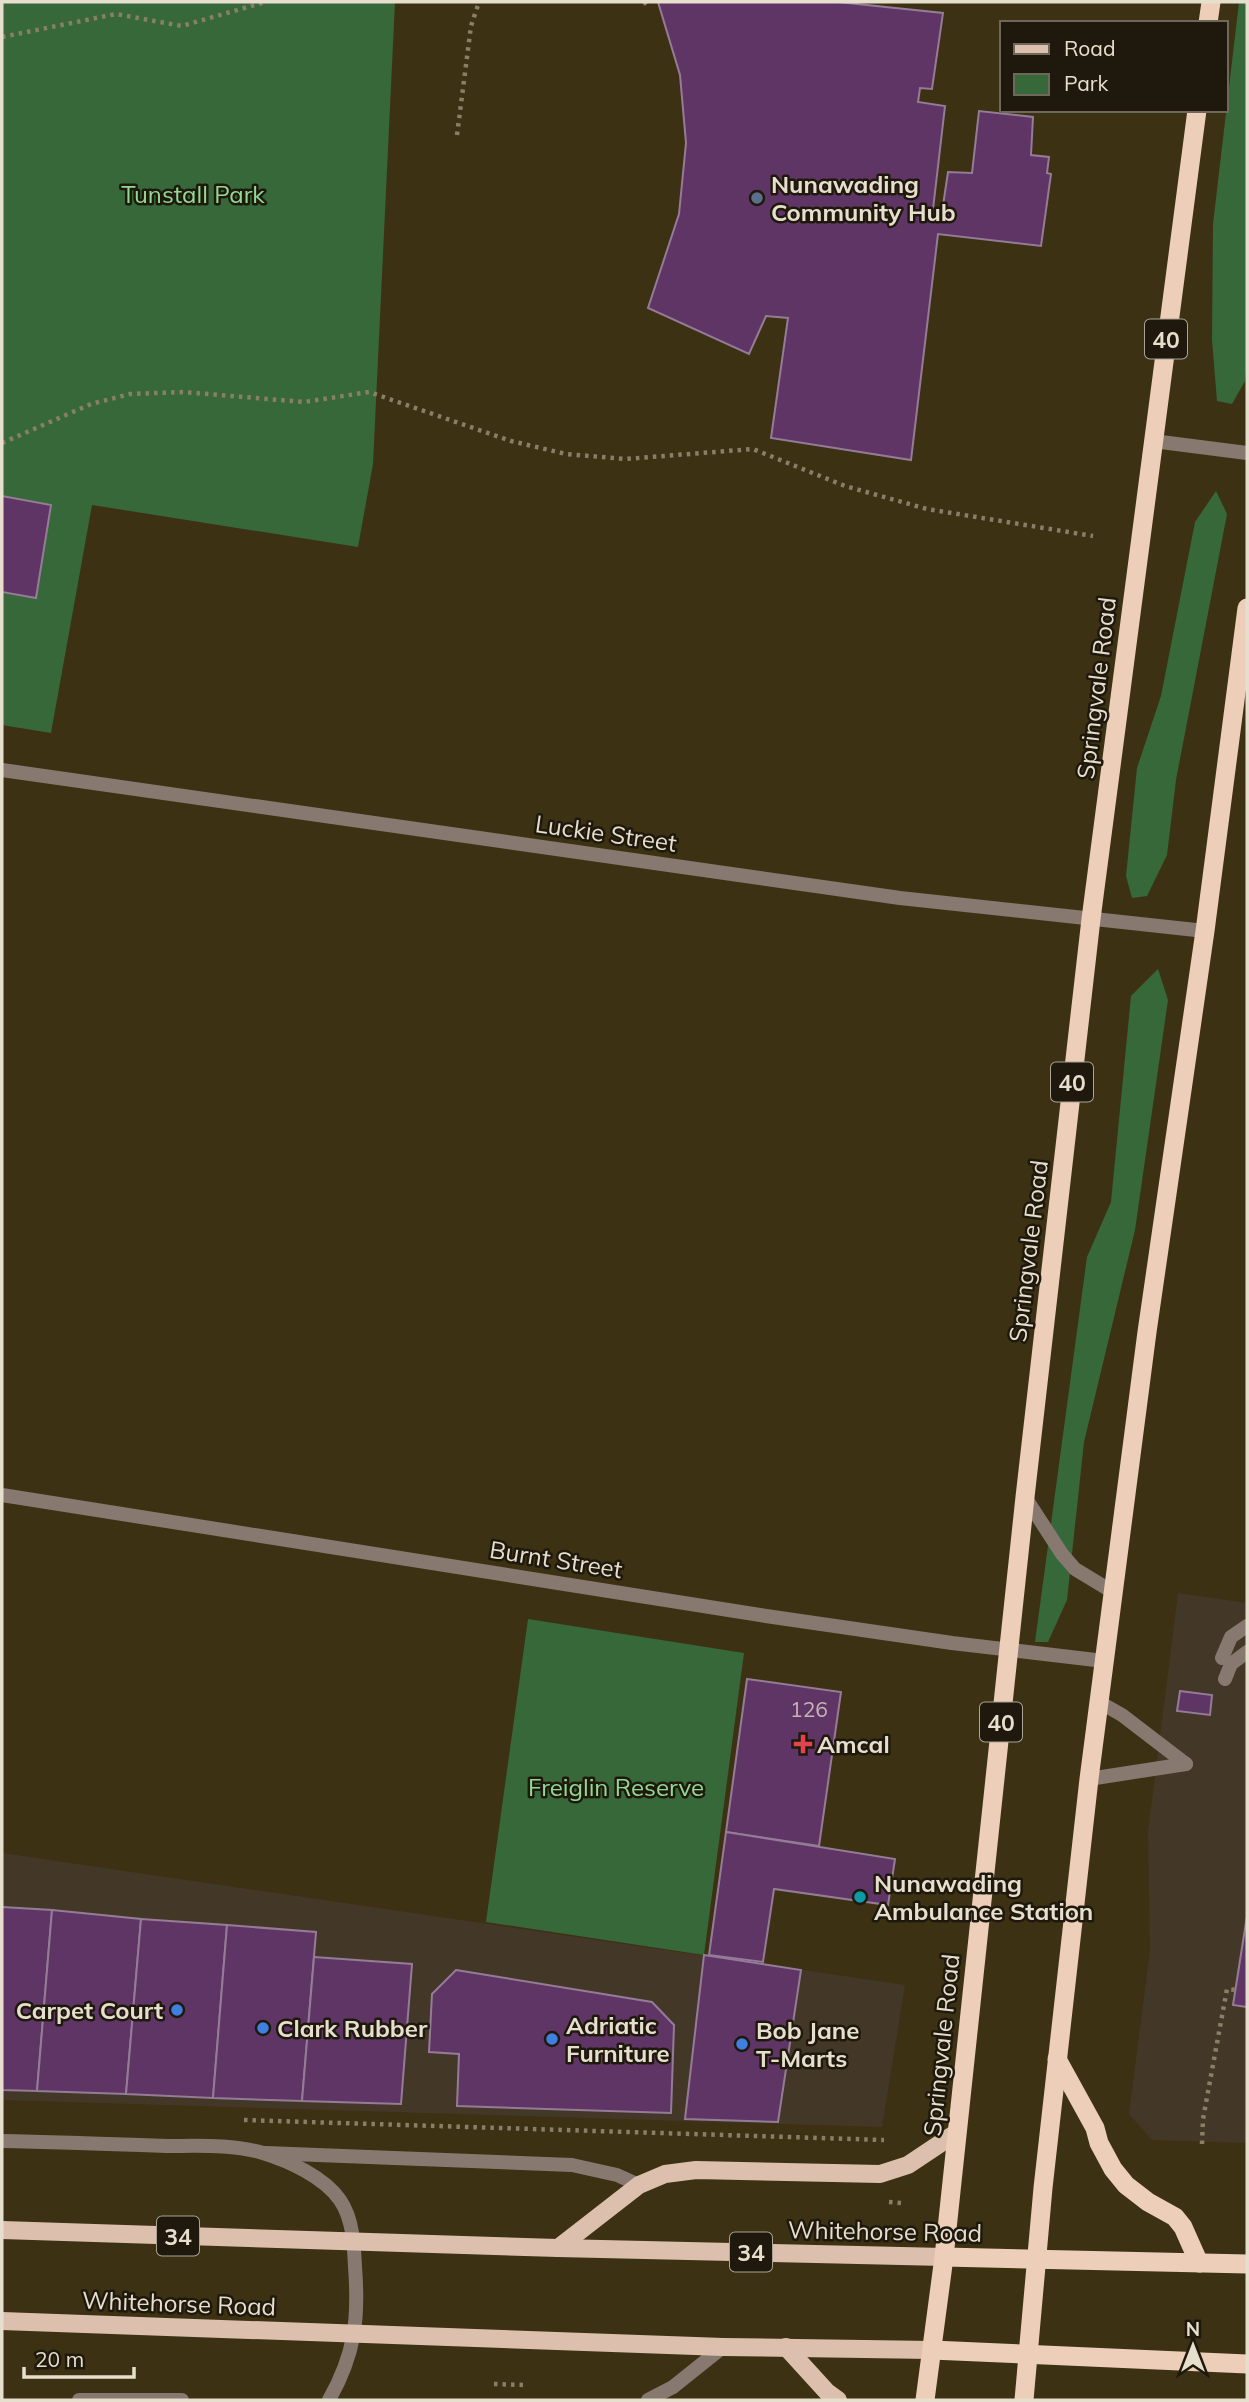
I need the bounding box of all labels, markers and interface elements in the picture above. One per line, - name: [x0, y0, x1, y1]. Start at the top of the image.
- legend: [1000, 21, 1228, 112]
- text: Road: [1064, 35, 1115, 61]
- text: Park: [1064, 70, 1108, 96]
- place label: Nunawading Community Hub: [771, 169, 956, 227]
- park label: Tunstall Park: [121, 179, 265, 209]
- marker: Nunawading Community Hub: [749, 190, 765, 206]
- road number: 40: [1145, 320, 1187, 358]
- street label: Springvale Road: [1070, 595, 1122, 781]
- street label: Luckie Street: [533, 808, 679, 858]
- road number: 40: [1051, 1063, 1093, 1102]
- street label: Springvale Road: [1002, 1158, 1054, 1344]
- street label: Burnt Street: [487, 1534, 625, 1584]
- house number: 126: [790, 1696, 828, 1722]
- road number: 40: [980, 1702, 1022, 1742]
- place label: Amcal: [817, 1729, 890, 1759]
- marker: Amcal: [795, 1736, 811, 1752]
- park label: Freiglin Reserve: [528, 1772, 704, 1802]
- place label: Nunawading Ambulance Station: [874, 1868, 1093, 1926]
- marker: Nunawading Ambulance Station: [852, 1889, 868, 1905]
- street label: Springvale Road: [917, 1952, 965, 2138]
- place label: Carpet Court: [16, 1995, 163, 2025]
- marker: Carpet Court: [169, 2002, 185, 2018]
- place label: Adriatic Furniture: [566, 2010, 670, 2068]
- place label: Clark Rubber: [277, 2013, 428, 2043]
- place label: Bob Jane T-Marts: [756, 2015, 859, 2073]
- marker: Clark Rubber: [255, 2020, 271, 2036]
- marker: Adriatic Furniture: [544, 2031, 560, 2047]
- marker: Bob Jane T-Marts: [734, 2036, 750, 2052]
- street label: Whitehorse Road: [788, 2214, 982, 2248]
- road number: 34: [157, 2216, 199, 2256]
- road number: 34: [730, 2232, 772, 2272]
- street label: Whitehorse Road: [81, 2285, 277, 2321]
- north arrow: [1158, 2311, 1228, 2381]
- text: N: [1186, 2317, 1200, 2341]
- scale bar: [24, 2336, 135, 2380]
- text: 20 m: [35, 2346, 84, 2372]

